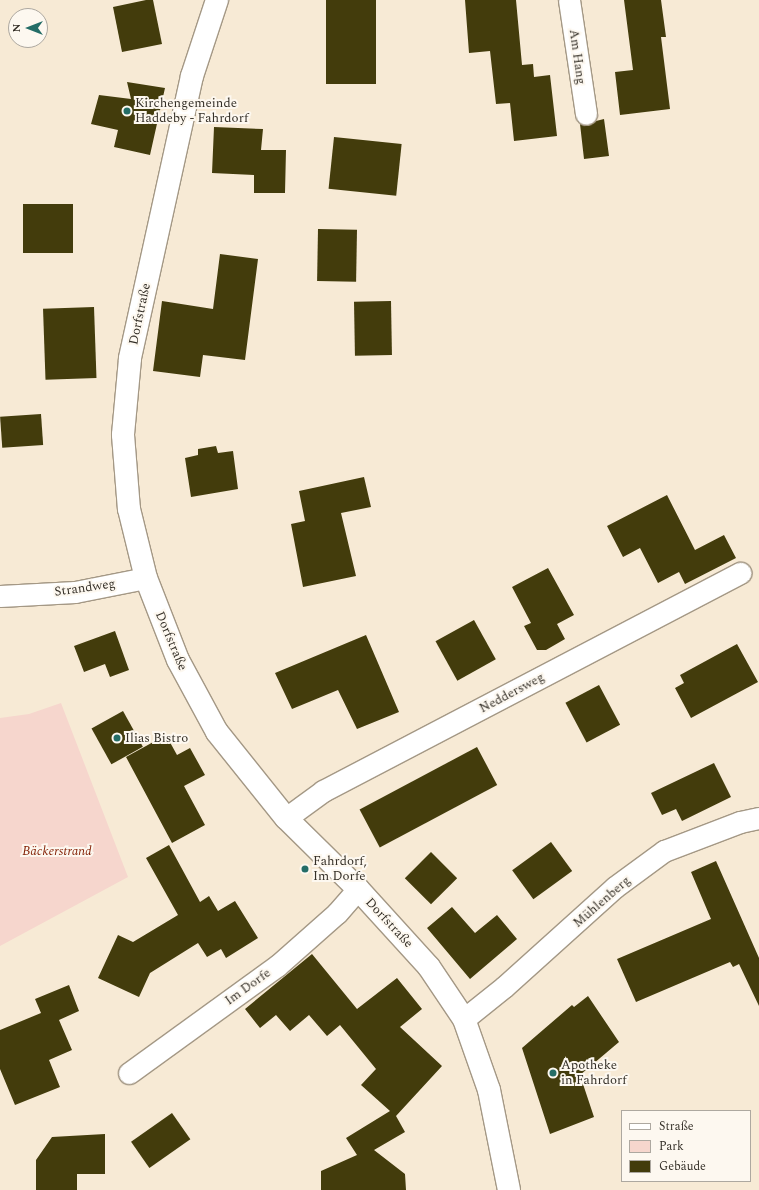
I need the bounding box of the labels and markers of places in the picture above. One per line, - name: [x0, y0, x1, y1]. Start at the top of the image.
- place label: Kirchengemeinde Haddeby - Fahrdorf: [135, 96, 248, 127]
- marker: Kirchengemeinde Haddeby - Fahrdorf: [122, 106, 132, 116]
- place label: Ilias Bistro: [125, 730, 188, 746]
- marker: Ilias Bistro: [112, 733, 122, 743]
- place label: Fahrdorf, Im Dorfe: [313, 854, 367, 885]
- marker: Fahrdorf, Im Dorfe: [300, 864, 310, 874]
- place label: Apotheke in Fahrdorf: [561, 1058, 627, 1089]
- marker: Apotheke in Fahrdorf: [548, 1068, 558, 1078]

